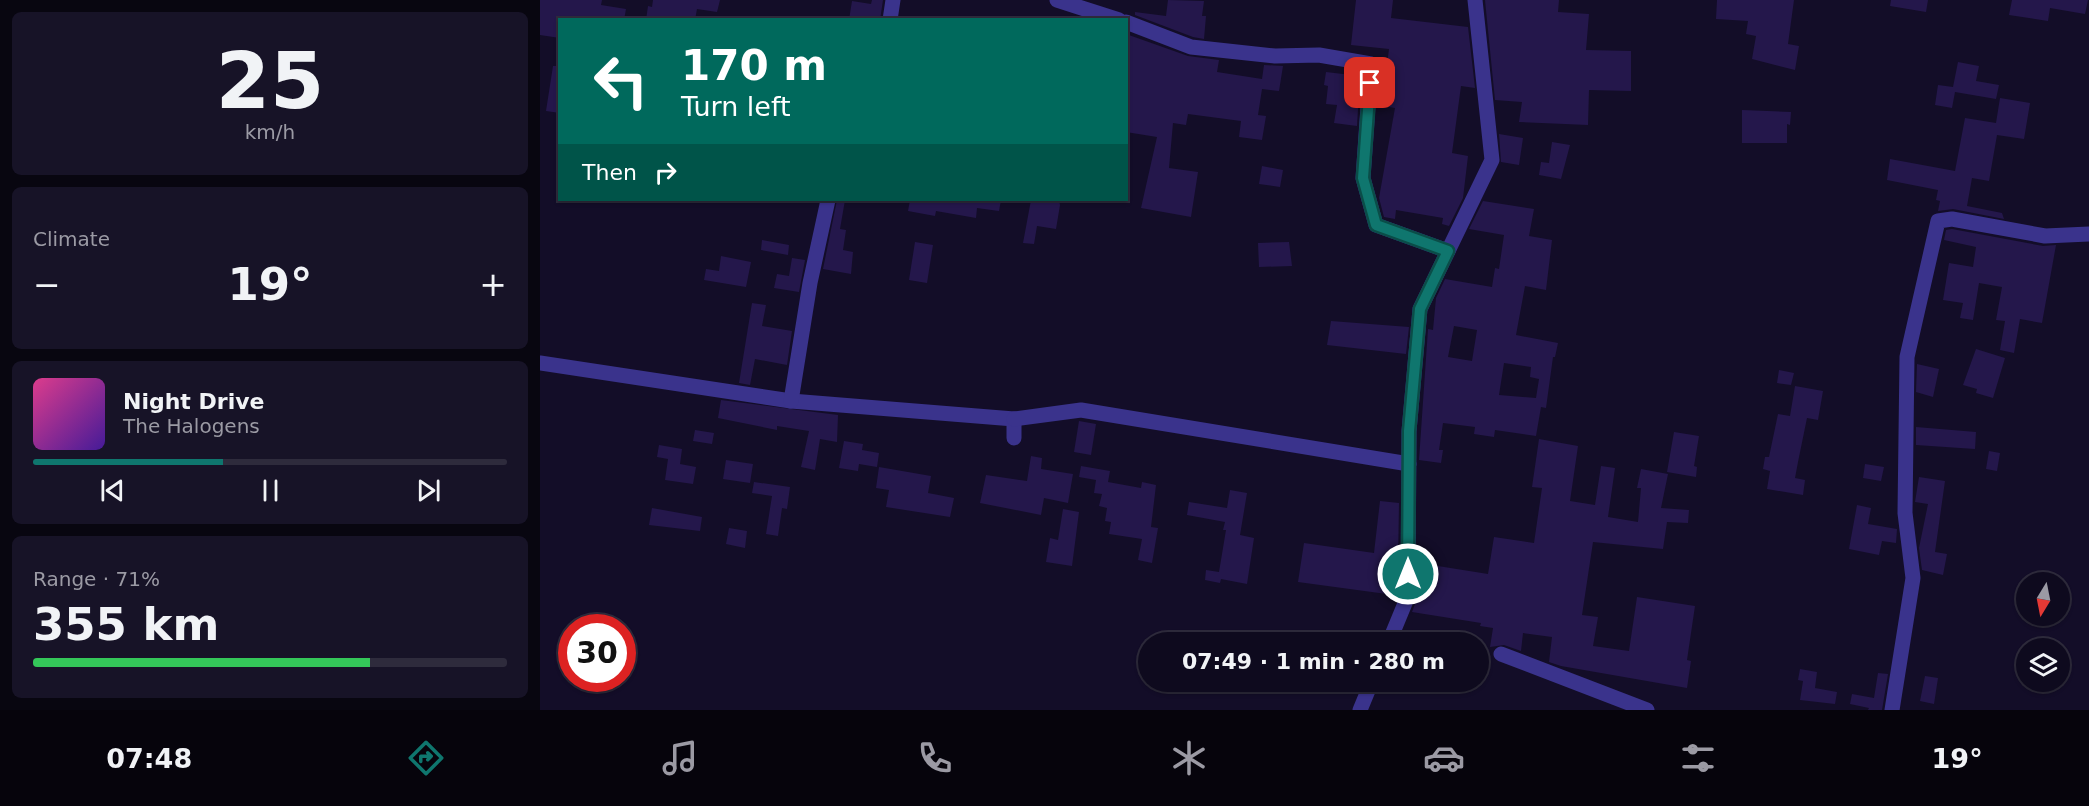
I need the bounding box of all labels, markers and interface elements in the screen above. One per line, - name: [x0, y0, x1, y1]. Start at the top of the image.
- text: 25: [216, 36, 324, 126]
- text: 170 m: [681, 41, 827, 90]
- icon: left: [582, 42, 660, 120]
- pin: [1344, 57, 1395, 108]
- icon: arrive: [1353, 66, 1386, 99]
- text: Turn left: [681, 91, 791, 122]
- text: km/h: [245, 120, 295, 144]
- icon: right: [649, 156, 682, 189]
- text: Then: [582, 160, 637, 185]
- text: Climate: [33, 227, 110, 251]
- text: 19°: [227, 258, 313, 311]
- text: −: [33, 265, 61, 304]
- text: +: [479, 265, 507, 304]
- text: Night Drive: [123, 389, 264, 414]
- text: The Halogens: [123, 414, 260, 438]
- icon: previous: [96, 474, 129, 507]
- icon: pause: [254, 474, 287, 507]
- icon: next: [412, 474, 445, 507]
- position arrow: [1376, 542, 1440, 606]
- text: Range · 71%: [33, 567, 160, 591]
- north arrow: [2016, 572, 2070, 626]
- map controls: [2016, 572, 2070, 692]
- text: 355 km: [33, 598, 219, 651]
- speed limit sign: 30: [558, 614, 636, 692]
- button: layers: [2016, 638, 2070, 692]
- text: 07:49 · 1 min · 280 m: [1182, 649, 1445, 674]
- icon: directions: [405, 737, 447, 779]
- icon: music: [659, 737, 701, 779]
- icon: phone: [914, 737, 956, 779]
- icon: climate: [1168, 737, 1210, 779]
- icon: car: [1423, 737, 1465, 779]
- icon: filters: [1677, 737, 1719, 779]
- text: 07:48: [106, 743, 192, 774]
- text: 19°: [1932, 743, 1983, 774]

